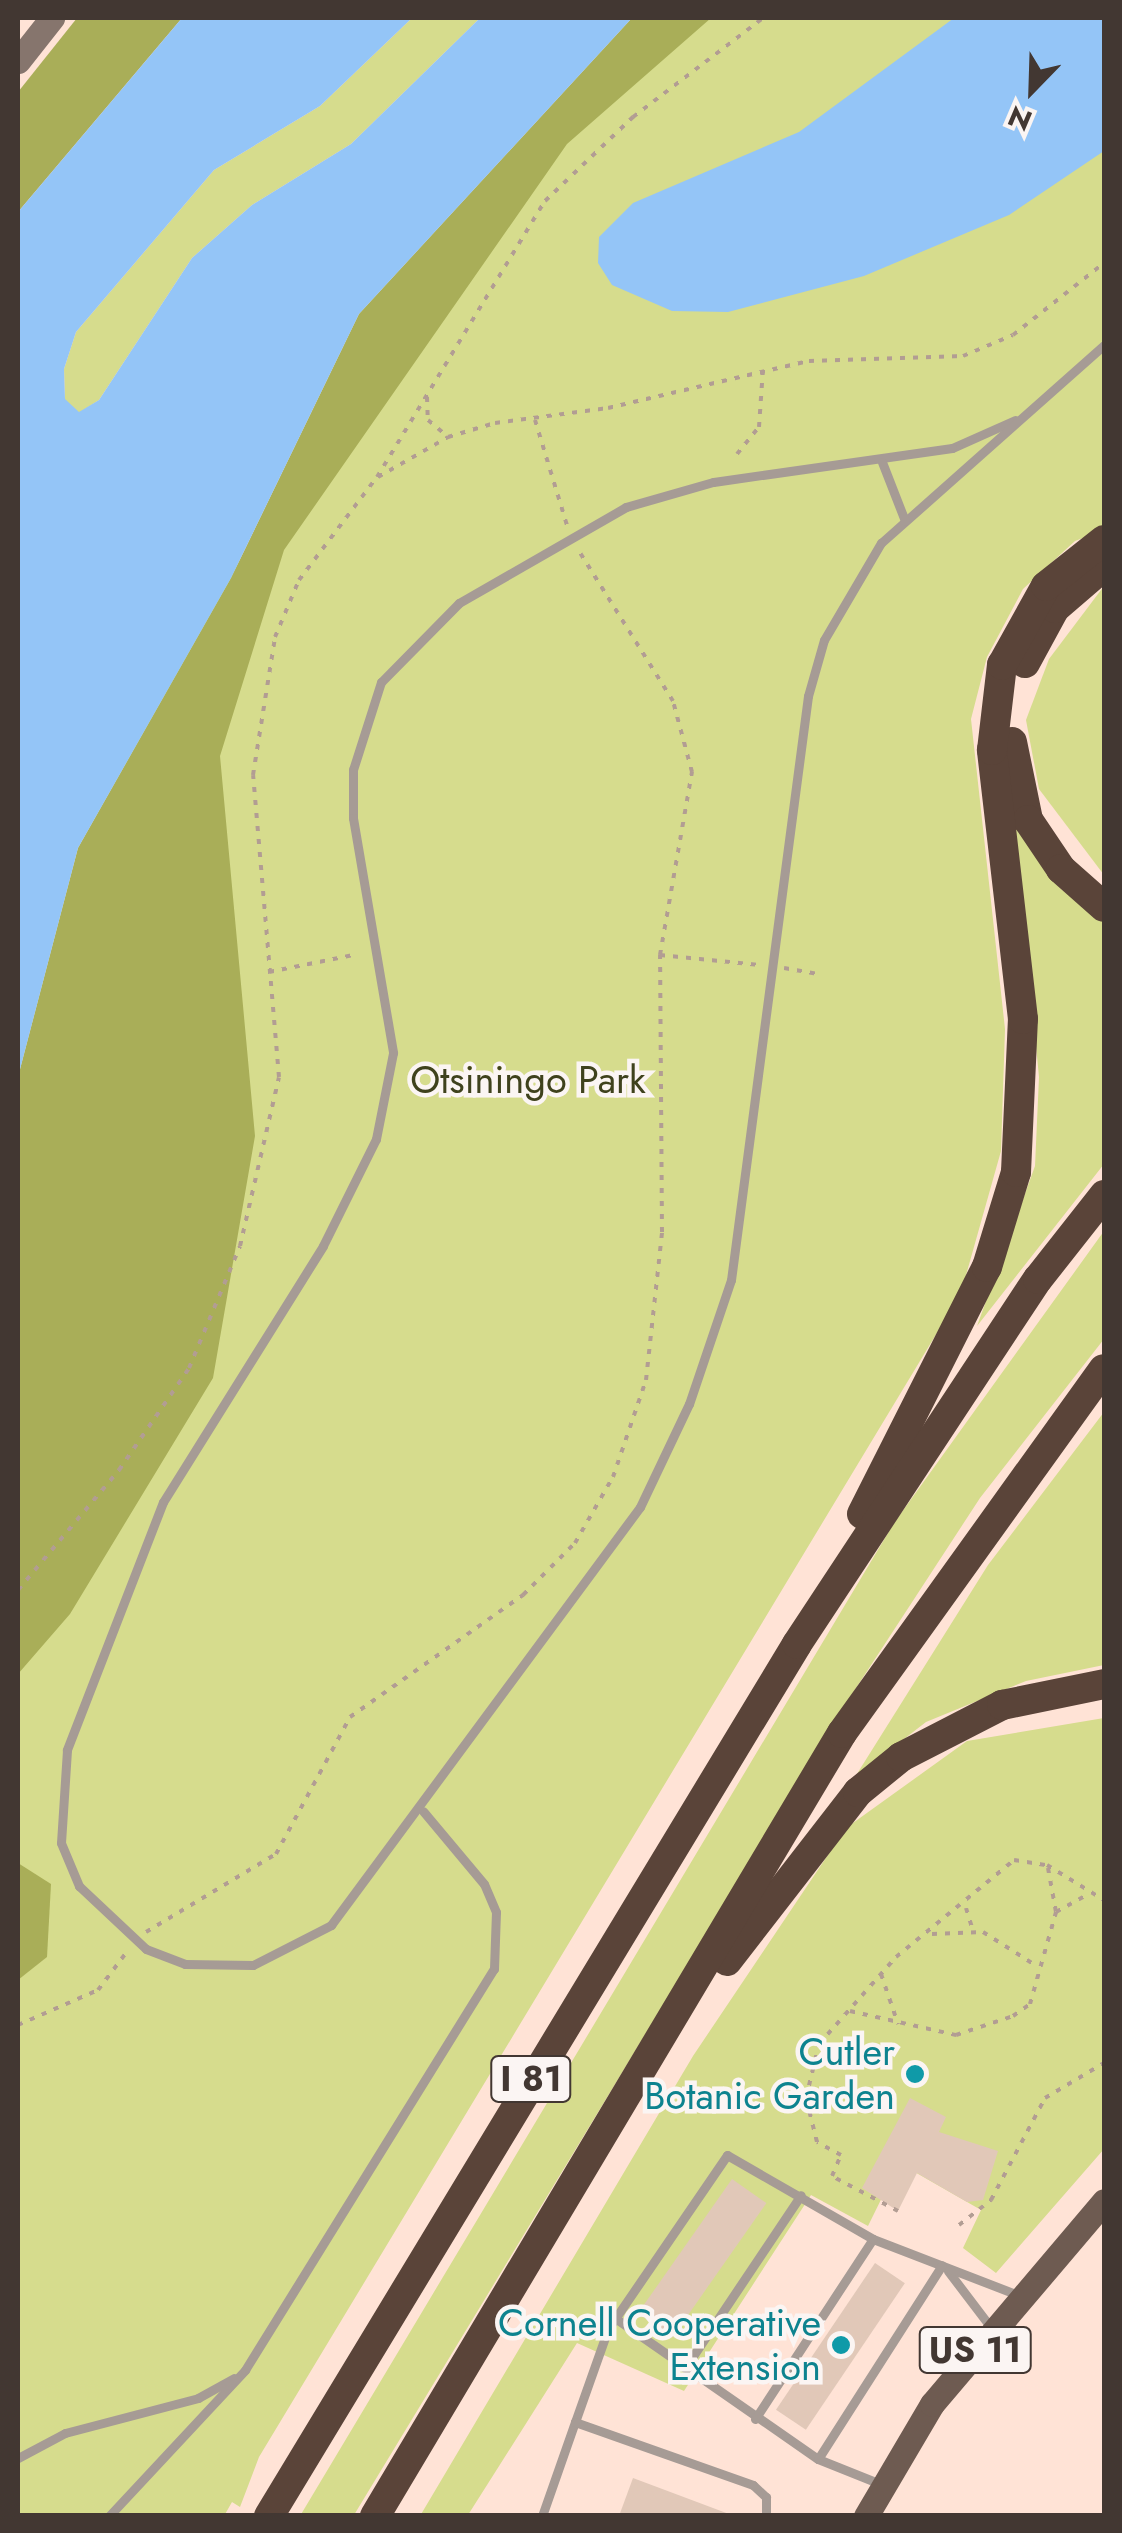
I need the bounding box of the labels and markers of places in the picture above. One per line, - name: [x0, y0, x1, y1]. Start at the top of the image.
- place label: Cutler Botanic Garden: [644, 2029, 895, 2118]
- marker: Cutler Botanic Garden: [904, 2063, 926, 2085]
- place label: Cornell Cooperative Extension: [498, 2300, 821, 2390]
- marker: Cornell Cooperative Extension: [830, 2334, 852, 2356]

